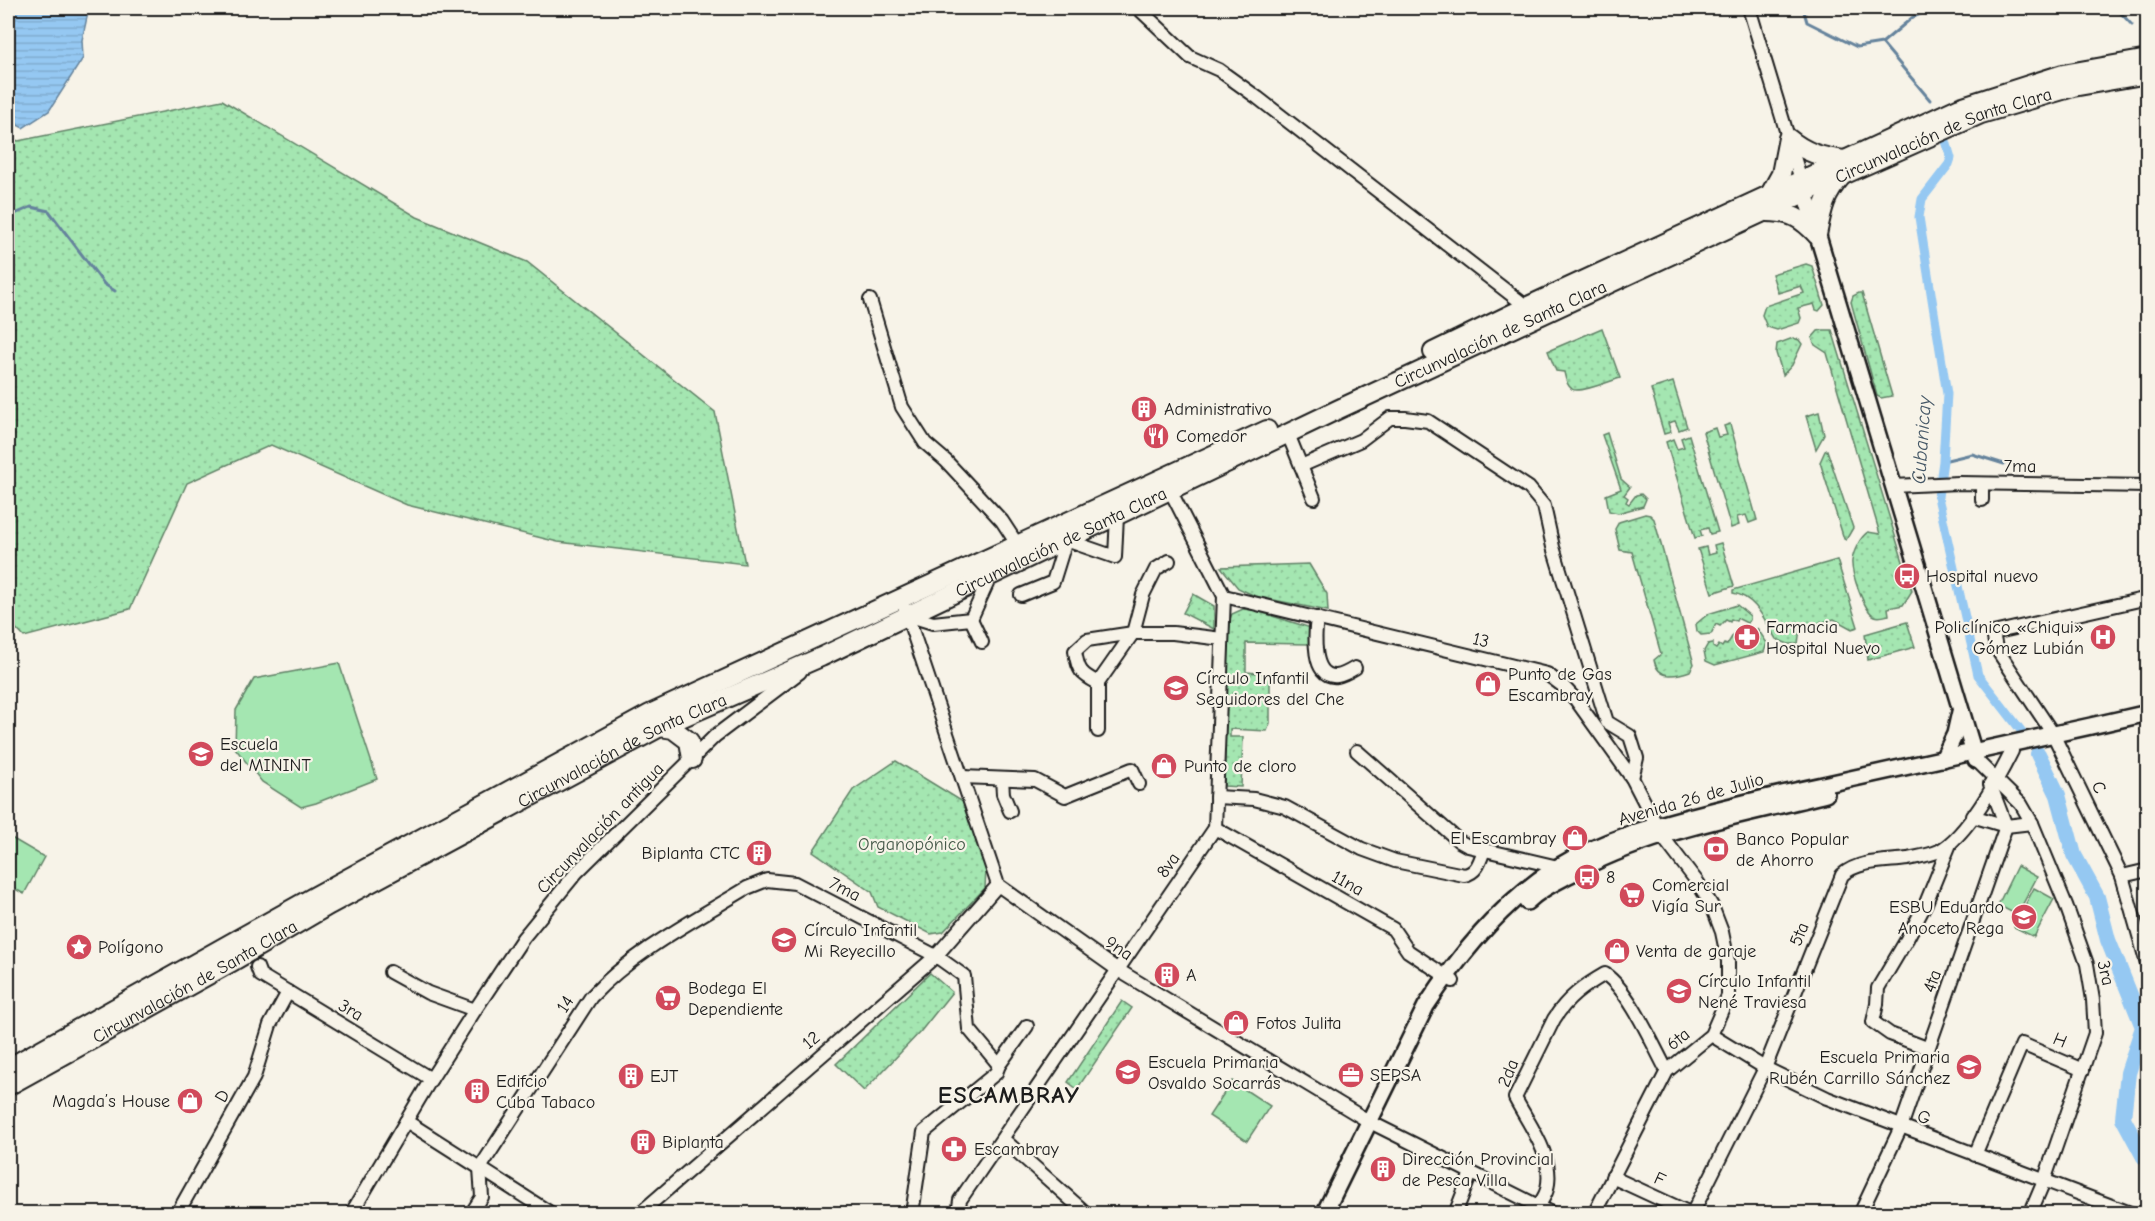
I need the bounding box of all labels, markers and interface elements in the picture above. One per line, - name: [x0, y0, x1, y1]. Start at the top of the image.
- street label: Circunvalación de Santa Clara: [1832, 84, 2054, 188]
- street label: Circunvalación de Santa Clara: [1391, 276, 1610, 393]
- building icon: Administrativo: [1129, 394, 1159, 424]
- water label: Cubanicay: [1907, 394, 1936, 485]
- place label: Administrativo: [1164, 399, 1272, 420]
- restaurant icon: Comedor: [1141, 421, 1171, 451]
- place label: Comedor: [1176, 426, 1248, 447]
- street label: 7ma: [2003, 456, 2037, 477]
- street label: Circunvalación de Santa Clara: [952, 483, 1170, 602]
- bus stop icon: Hospital nuevo: [1892, 561, 1922, 591]
- place label: Hospital nuevo: [1926, 566, 2038, 587]
- place label: Farmacia Hospital Nuevo: [1766, 617, 1880, 659]
- place label: Policlínico «Chiqui» Gómez Lubián: [1935, 617, 2084, 659]
- pharmacy icon: Farmacia Hospital Nuevo: [1732, 622, 1762, 652]
- hospital icon: Policlínico «Chiqui» Gómez Lubián: [2088, 622, 2118, 652]
- street label: 13: [1470, 628, 1491, 653]
- place label: Punto de Gas Escambray: [1508, 664, 1612, 706]
- place label: Círculo Infantil Seguidores del Che: [1196, 668, 1344, 710]
- shop icon: Punto de Gas Escambray: [1473, 669, 1503, 699]
- school or university icon: Círculo Infantil Seguidores del Che: [1161, 673, 1191, 703]
- street label: Circunvalación de Santa Clara: [514, 689, 730, 813]
- place label: Escuela del MININT: [220, 734, 311, 776]
- school or university icon: Escuela del MININT: [186, 739, 216, 769]
- shop icon: Punto de cloro: [1149, 751, 1179, 781]
- place label: Punto de cloro: [1184, 756, 1296, 777]
- street label: Circunvalación antigua: [532, 758, 668, 898]
- street label: Avenida 26 de Julio: [1616, 769, 1766, 830]
- street label: C: [2087, 778, 2110, 797]
- shop icon: El Escambray: [1560, 823, 1590, 853]
- place label: El Escambray: [1450, 828, 1557, 849]
- place label: Banco Popular de Ahorro: [1736, 829, 1849, 871]
- park label: Organopónico: [858, 834, 966, 855]
- bank icon: Banco Popular de Ahorro: [1701, 834, 1731, 864]
- building icon: Biplanta CTC: [744, 838, 774, 868]
- place label: Biplanta CTC: [642, 843, 740, 864]
- street label: 8va: [1152, 849, 1184, 882]
- bus stop icon: 8: [1572, 862, 1602, 892]
- street label: 11na: [1328, 866, 1367, 901]
- place label: 8: [1606, 867, 1615, 888]
- street label: 7ma: [825, 873, 864, 906]
- place label: Comercial Vigía Sur: [1652, 875, 1729, 917]
- supermarket icon: Comercial Vigía Sur: [1617, 880, 1647, 910]
- place label: ESBU Eduardo Anoceto Rega: [1889, 897, 2004, 939]
- school or university icon: ESBU Eduardo Anoceto Rega: [2009, 902, 2039, 932]
- street label: Circunvalación de Santa Clara: [89, 916, 301, 1048]
- street label: 5ta: [1785, 919, 1814, 949]
- place label: Círculo Infantil Mi Reyecillo: [804, 920, 917, 962]
- school or university icon: Círculo Infantil Mi Reyecillo: [769, 925, 799, 955]
- place icon: Polígono: [64, 932, 94, 962]
- street label: 9na: [1101, 932, 1137, 965]
- shop icon: Venta de garaje: [1602, 936, 1632, 966]
- place label: Polígono: [98, 937, 163, 958]
- place label: Venta de garaje: [1636, 941, 1756, 962]
- street label: 3ra: [2092, 958, 2119, 988]
- building icon: A: [1152, 960, 1182, 990]
- place label: A: [1186, 965, 1196, 986]
- street label: 4ta: [1919, 967, 1946, 995]
- place label: Círculo Infantil Nené Traviesa: [1698, 971, 1811, 1013]
- school or university icon: Círculo Infantil Nené Traviesa: [1664, 976, 1694, 1006]
- place label: Bodega El Dependiente: [688, 978, 783, 1020]
- supermarket icon: Bodega El Dependiente: [653, 983, 683, 1013]
- street label: 14: [552, 992, 579, 1017]
- street label: 3ra: [335, 995, 367, 1026]
- shop icon: Fotos Julita: [1221, 1008, 1251, 1038]
- place label: Fotos Julita: [1256, 1013, 1342, 1034]
- street label: 6ta: [1663, 1024, 1694, 1055]
- street label: 12: [798, 1027, 824, 1054]
- street label: H: [2050, 1028, 2070, 1053]
- place label: Escuela Primaria Rubén Carrillo Sánchez: [1769, 1047, 1950, 1089]
- place label: Escuela Primaria Osvaldo Socarrás: [1148, 1052, 1280, 1094]
- school or university icon: Escuela Primaria Rubén Carrillo Sánchez: [1954, 1052, 1984, 1082]
- street label: 2da: [1493, 1056, 1523, 1090]
- school or university icon: Escuela Primaria Osvaldo Socarrás: [1113, 1057, 1143, 1087]
- office icon: SEPSA: [1336, 1060, 1366, 1090]
- building icon: EJT: [616, 1061, 646, 1091]
- place label: SEPSA: [1370, 1065, 1421, 1086]
- place label: EJT: [650, 1066, 679, 1087]
- place label: Edifcio Cuba Tabaco: [496, 1071, 595, 1113]
- building icon: Edifcio Cuba Tabaco: [462, 1076, 492, 1106]
- district label: ESCAMBRAY: [938, 1081, 1080, 1109]
- shop icon: Magda’s House: [175, 1086, 205, 1116]
- street label: D: [211, 1086, 234, 1106]
- place label: Magda’s House: [52, 1091, 170, 1112]
- street label: G: [1914, 1105, 1934, 1130]
- building icon: Biplanta: [628, 1127, 658, 1157]
- place label: Biplanta: [662, 1132, 724, 1153]
- pharmacy icon: Escambray: [939, 1134, 969, 1164]
- place label: Escambray: [974, 1139, 1060, 1160]
- place label: Dirección Provincial de Pesca Villa: [1402, 1149, 1554, 1191]
- building icon: Dirección Provincial de Pesca Villa: [1368, 1154, 1398, 1184]
- street label: F: [1651, 1168, 1669, 1191]

